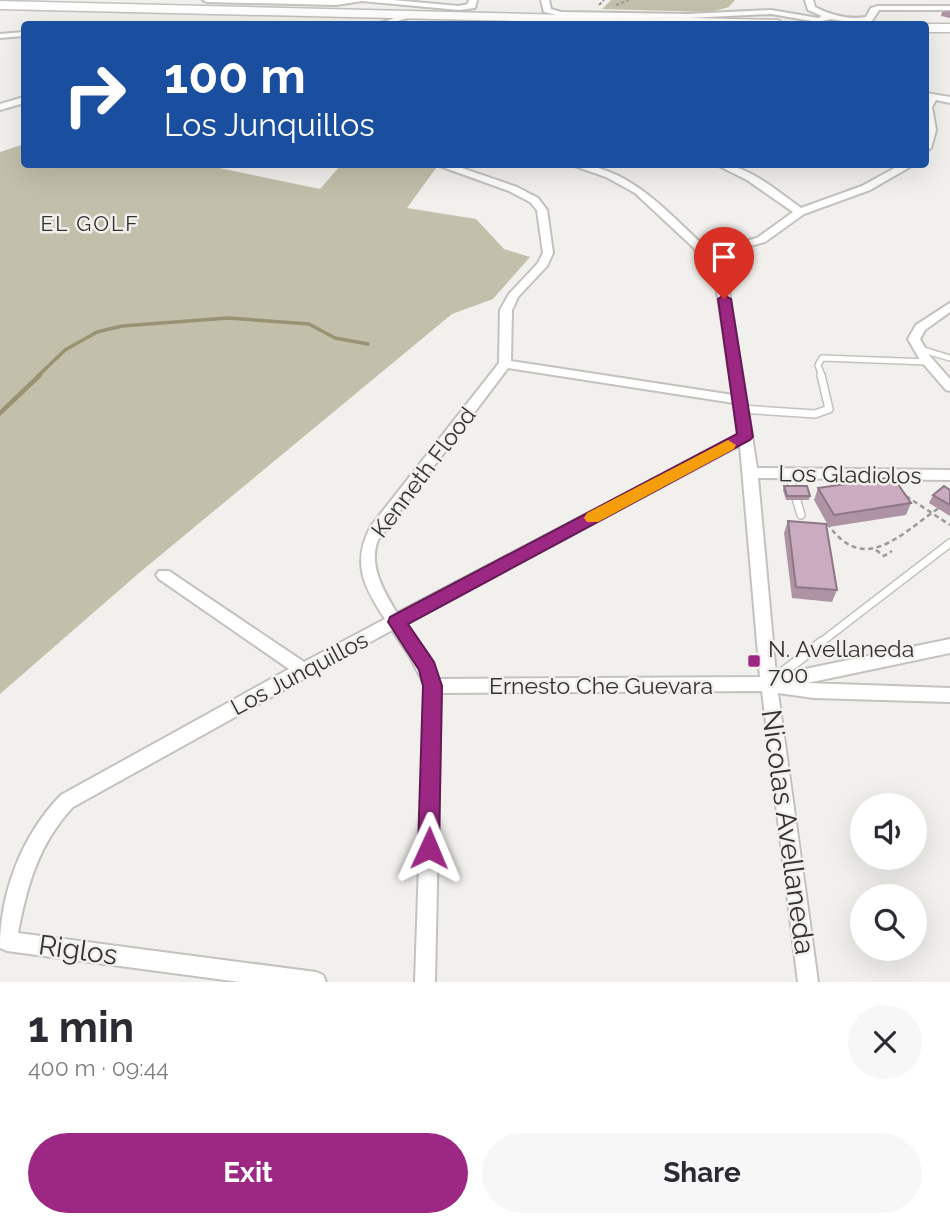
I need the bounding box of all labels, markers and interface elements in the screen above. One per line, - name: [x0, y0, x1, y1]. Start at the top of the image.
- text: 100 m: [164, 47, 306, 104]
- icon: right: [49, 49, 140, 140]
- text: Los Junquillos: [164, 106, 375, 143]
- district label: EL GOLF: [40, 211, 140, 236]
- pin: [694, 227, 754, 299]
- icon: arrive: [705, 238, 743, 276]
- street label: Kenneth Flood: [365, 401, 481, 543]
- street label: Los Gladiolos: [778, 459, 922, 489]
- street label: Los Junquillos: [226, 626, 372, 720]
- place label: N. Avellaneda 700: [768, 635, 914, 688]
- marker: N. Avellaneda 700: [746, 653, 762, 669]
- street label: Ernesto Che Guevara: [489, 672, 713, 699]
- street label: Nicolas Avellaneda: [754, 707, 822, 957]
- map controls: [850, 793, 927, 961]
- button: sound: [850, 793, 927, 870]
- position arrow: [392, 811, 466, 885]
- button: search: [850, 884, 927, 961]
- street label: Riglos: [36, 928, 120, 972]
- text: 1 min: [28, 1003, 134, 1052]
- button: close: [848, 1005, 922, 1079]
- text: 400 m · 09:44: [28, 1054, 169, 1081]
- button: Exit: [28, 1133, 468, 1213]
- button: Share: [482, 1133, 922, 1213]

